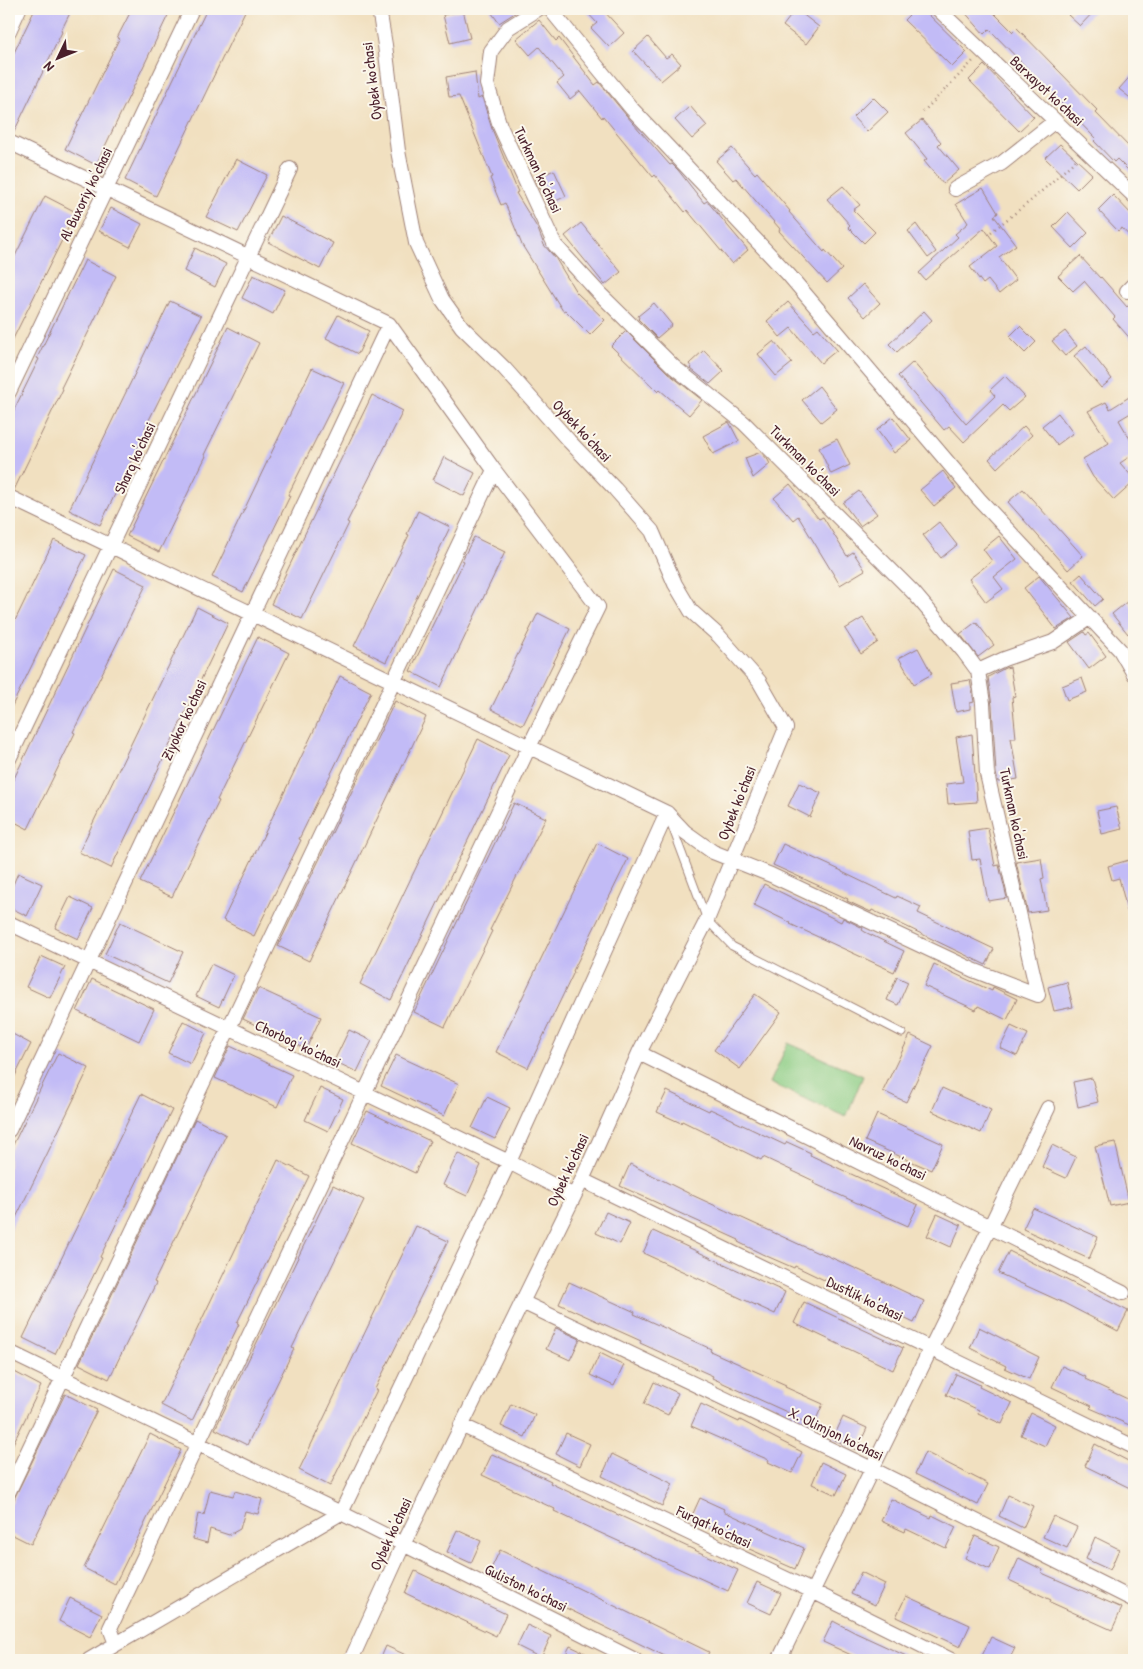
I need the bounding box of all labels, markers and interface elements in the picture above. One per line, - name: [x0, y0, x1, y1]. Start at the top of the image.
- north arrow: [32, 32, 82, 82]
- street label: Oybek ko'chasi: [356, 41, 387, 121]
- street label: Barxayot ko'chasi: [1006, 51, 1089, 131]
- text: N: [38, 58, 58, 76]
- street label: Turkman ko'chasi: [509, 123, 568, 216]
- street label: Al Buxoriy ko'chasi: [54, 143, 117, 244]
- street label: Oybek ko'chasi: [548, 395, 617, 466]
- street label: Sharq ko'chasi: [109, 418, 160, 497]
- street label: Turkman ko'chasi: [765, 420, 846, 501]
- street label: Ziyokor ko'chasi: [156, 676, 211, 764]
- street label: Oybek ko'chasi: [712, 763, 761, 843]
- street label: Turkman ko'chasi: [995, 766, 1034, 862]
- street label: Chorbog' ko'chasi: [252, 1014, 345, 1073]
- street label: Oybek ko'chasi: [541, 1130, 594, 1210]
- street label: Navruz ko'chasi: [846, 1130, 930, 1185]
- street label: Dustlik ko'chasi: [823, 1271, 907, 1326]
- street label: X. Olimjon ko'chasi: [785, 1401, 887, 1466]
- street label: Oybek ko'chasi: [364, 1494, 417, 1574]
- street label: Furqat ko'chasi: [672, 1500, 755, 1553]
- street label: Guliston ko'chasi: [481, 1558, 571, 1617]

